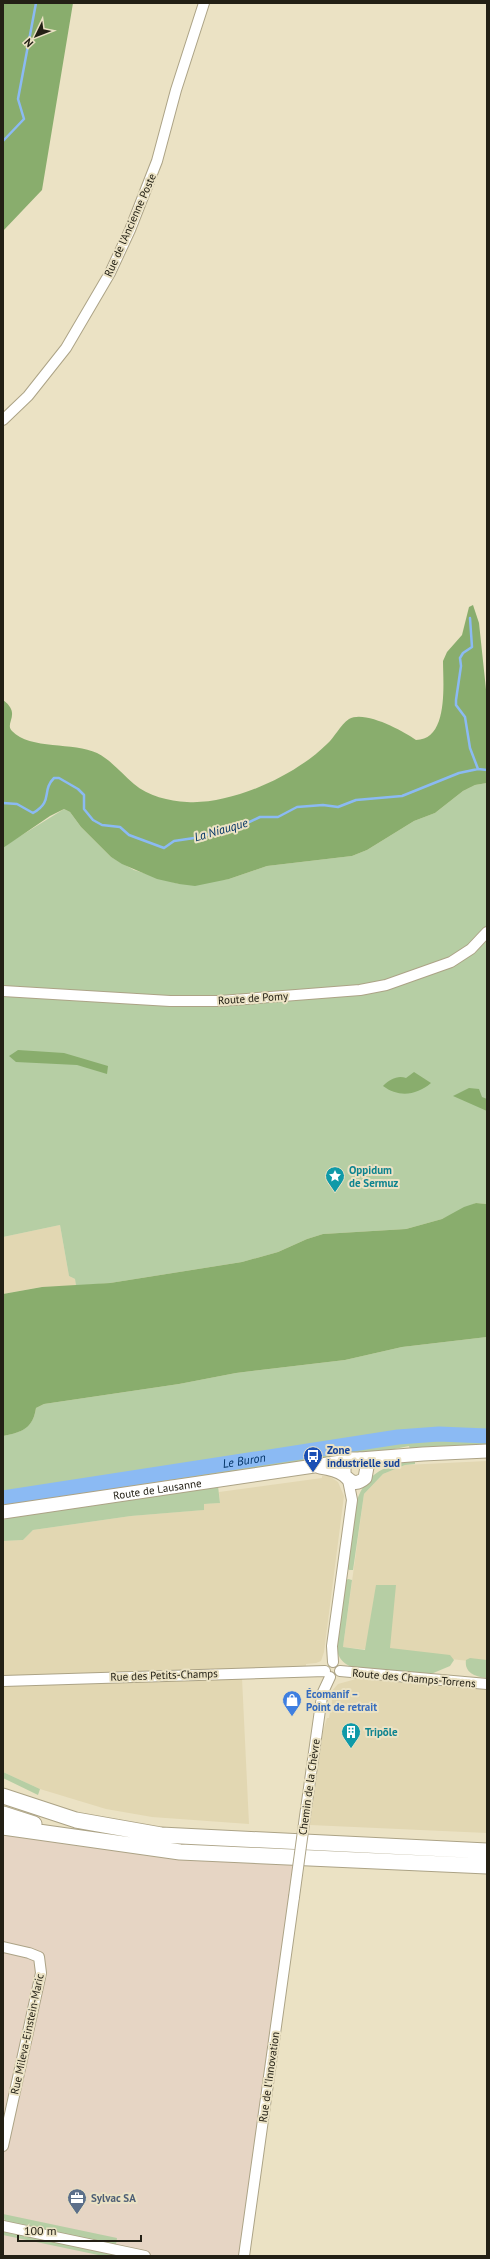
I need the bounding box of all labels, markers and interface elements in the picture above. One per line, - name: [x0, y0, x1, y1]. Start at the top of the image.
- north arrow: [16, 16, 56, 56]
- text: N: [21, 35, 36, 50]
- street label: Rue de l'Ancienne Poste: [101, 171, 159, 279]
- water label: La Niauque: [192, 815, 250, 844]
- street label: Route de Pomy: [218, 989, 289, 1007]
- place label: Oppidum de Sermuz: [349, 1163, 398, 1190]
- place icon: Oppidum de Sermuz: [324, 1165, 346, 1193]
- place label: Zone industrielle sud: [327, 1443, 400, 1470]
- bus stop icon: Zone industrielle sud: [302, 1445, 324, 1473]
- water label: Le Buron: [222, 1450, 267, 1471]
- street label: Route de Lausanne: [112, 1476, 203, 1503]
- street label: Rue des Petits-Champs: [110, 1666, 218, 1684]
- street label: Route des Champs-Torrens: [352, 1666, 477, 1690]
- place label: Écomanif – Point de retrait: [306, 1687, 377, 1714]
- shop icon: Écomanif – Point de retrait: [281, 1689, 303, 1717]
- building icon: Tripōle: [340, 1721, 362, 1749]
- place label: Tripōle: [365, 1725, 398, 1739]
- street label: Chemin de la Chèvre: [295, 1738, 323, 1836]
- street label: Rue Mileva-Einstein-Maric: [7, 1972, 47, 2096]
- street label: Rue de l'Innovation: [256, 2031, 282, 2123]
- office icon: Sylvac SA: [66, 2187, 88, 2215]
- place label: Sylvac SA: [91, 2191, 136, 2205]
- scale bar: [18, 2217, 141, 2243]
- text: 100 m: [24, 2223, 57, 2238]

